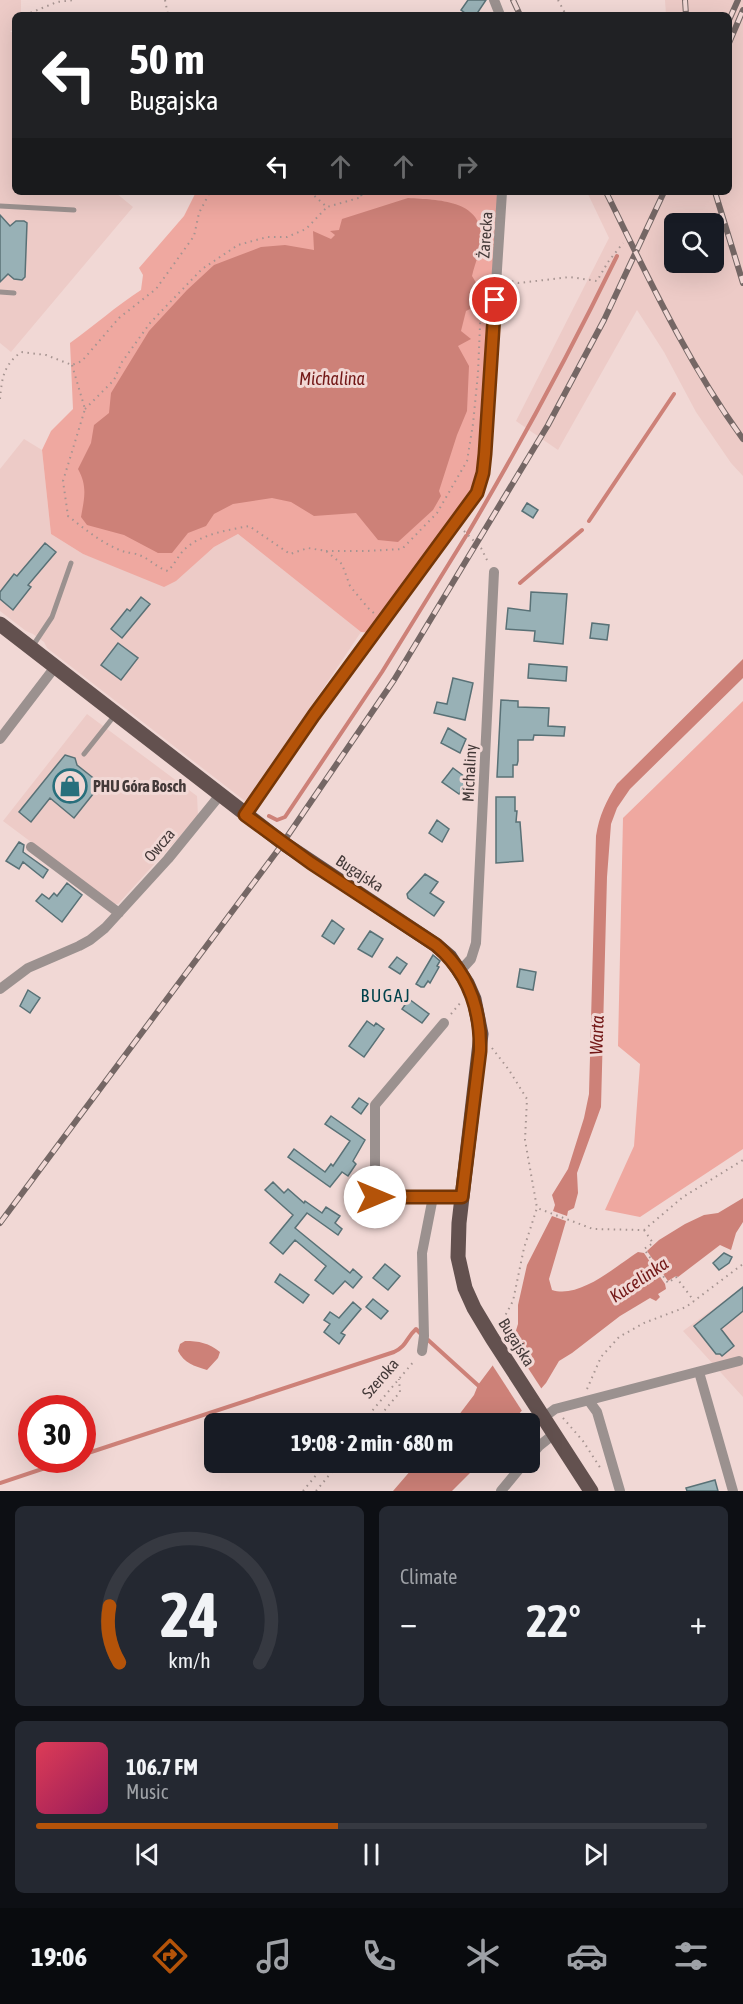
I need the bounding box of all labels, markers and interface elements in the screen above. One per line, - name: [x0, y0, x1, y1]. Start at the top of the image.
- text: 50 m: [129, 35, 204, 83]
- icon: left: [30, 36, 108, 114]
- text: Bugajska: [129, 85, 219, 116]
- icon: left: [261, 150, 294, 183]
- icon: ahead: [324, 150, 357, 183]
- icon: ahead: [387, 150, 420, 183]
- icon: right: [450, 150, 483, 183]
- street label: Żarecka: [474, 211, 496, 259]
- map controls: [664, 213, 724, 273]
- button: search: [664, 213, 724, 273]
- pin: [469, 274, 520, 325]
- icon: arrive: [478, 283, 511, 316]
- water label: Michalina: [299, 368, 366, 389]
- street label: Michaliny: [458, 743, 481, 802]
- shop icon: PHU Góra Bosch: [52, 768, 88, 804]
- place label: PHU Góra Bosch: [93, 777, 186, 795]
- street label: Owcza: [140, 825, 178, 865]
- street label: Bugajska: [332, 851, 387, 896]
- district label: BUGAJ: [361, 985, 411, 1006]
- water label: Warta: [585, 1014, 608, 1055]
- position arrow: [343, 1165, 407, 1229]
- water label: Kucelinka: [606, 1252, 672, 1307]
- street label: Bugajska: [494, 1315, 539, 1370]
- street label: Szeroka: [358, 1355, 402, 1401]
- speed limit sign: 30: [18, 1395, 96, 1473]
- text: 19:08 · 2 min · 680 m: [291, 1430, 453, 1456]
- text: Climate: [400, 1565, 457, 1588]
- text: 24: [160, 1579, 219, 1650]
- text: 22°: [526, 1595, 581, 1647]
- text: −: [400, 1603, 417, 1641]
- text: +: [690, 1603, 707, 1641]
- text: km/h: [168, 1648, 211, 1673]
- text: 106.7 FM: [126, 1754, 198, 1780]
- text: Music: [126, 1780, 168, 1803]
- icon: previous: [131, 1838, 164, 1871]
- icon: pause: [355, 1838, 388, 1871]
- icon: next: [579, 1838, 612, 1871]
- icon: directions: [149, 1935, 191, 1977]
- icon: music: [253, 1935, 295, 1977]
- icon: phone: [358, 1935, 400, 1977]
- icon: climate: [462, 1935, 504, 1977]
- icon: car: [566, 1935, 608, 1977]
- icon: filters: [670, 1935, 712, 1977]
- text: 19:06: [31, 1941, 87, 1972]

